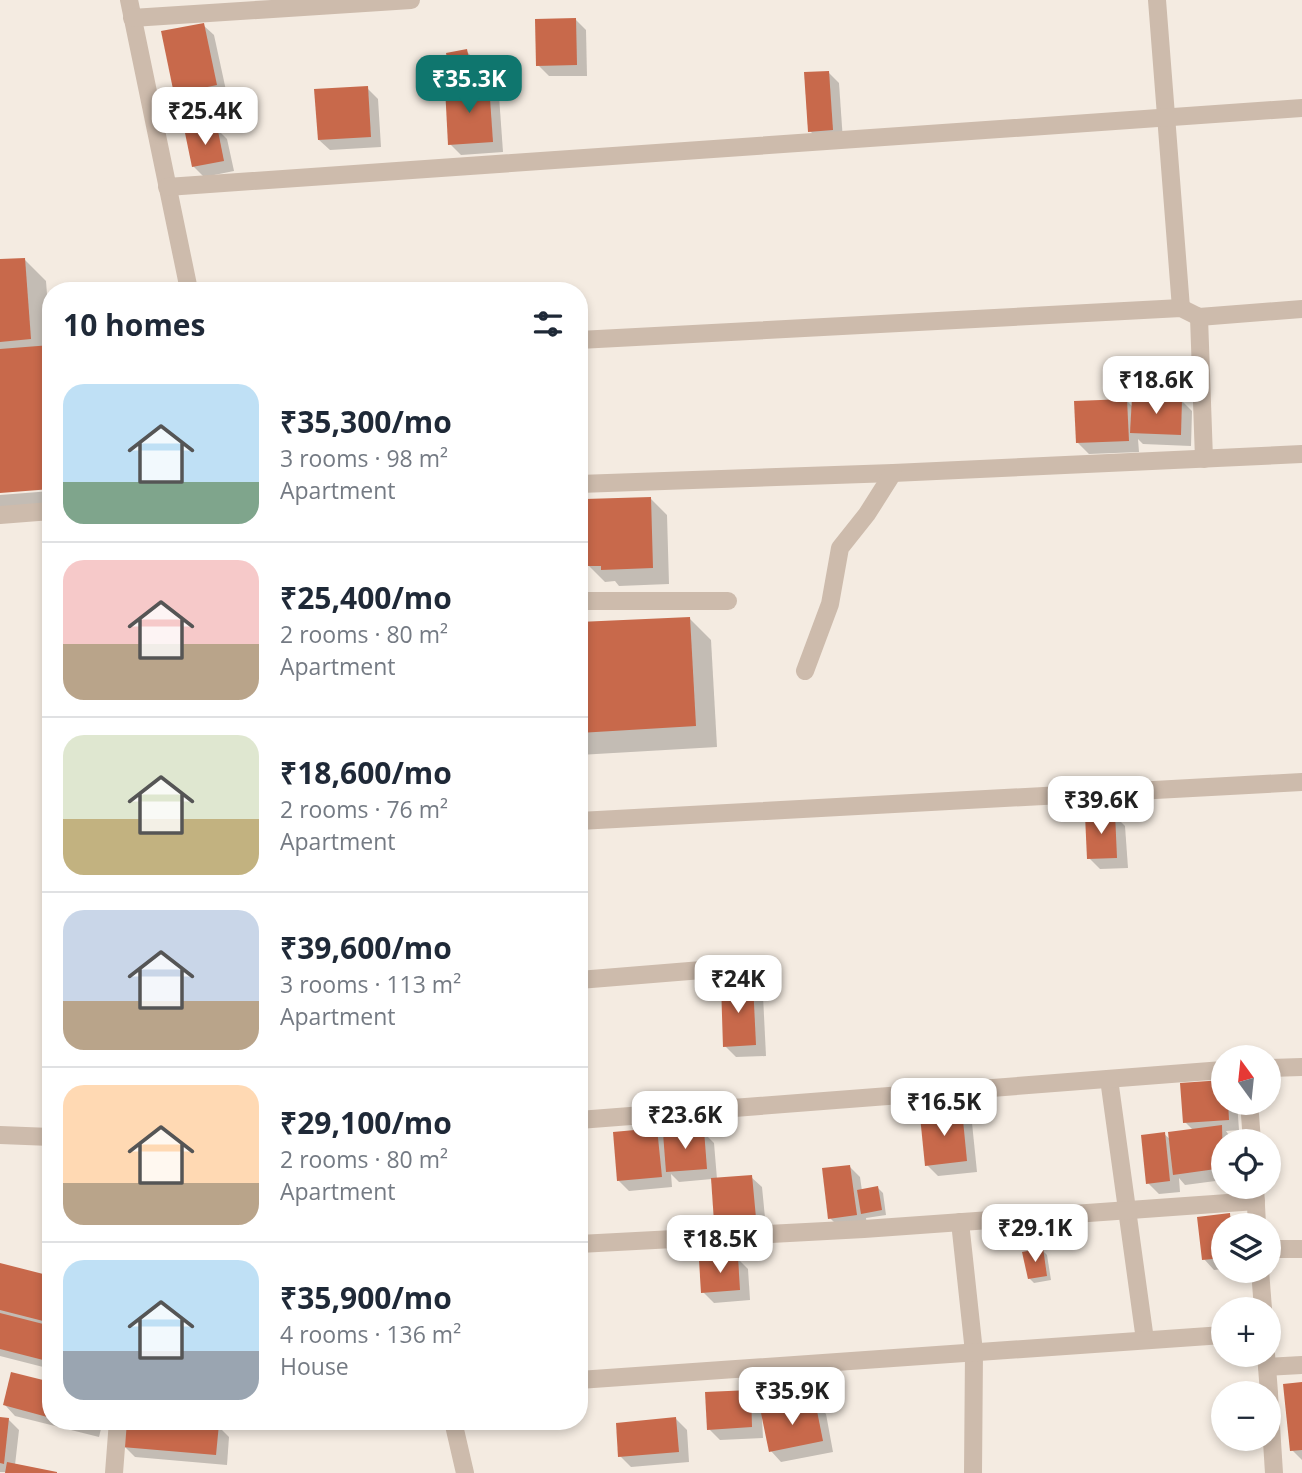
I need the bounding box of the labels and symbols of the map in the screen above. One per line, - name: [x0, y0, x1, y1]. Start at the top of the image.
- pin: ₹35.3K: [412, 55, 526, 115]
- pin: ₹25.4K: [148, 88, 262, 147]
- pin: ₹18.6K: [1099, 356, 1213, 416]
- pin: ₹39.6K: [1044, 776, 1158, 836]
- pin: ₹24K: [697, 956, 779, 1015]
- north arrow: [1211, 1045, 1281, 1115]
- pin: ₹16.5K: [887, 1078, 1001, 1138]
- pin: ₹23.6K: [628, 1092, 742, 1151]
- pin: ₹29.1K: [978, 1204, 1092, 1264]
- pin: ₹18.5K: [663, 1216, 777, 1275]
- pin: ₹35.9K: [735, 1368, 849, 1427]

